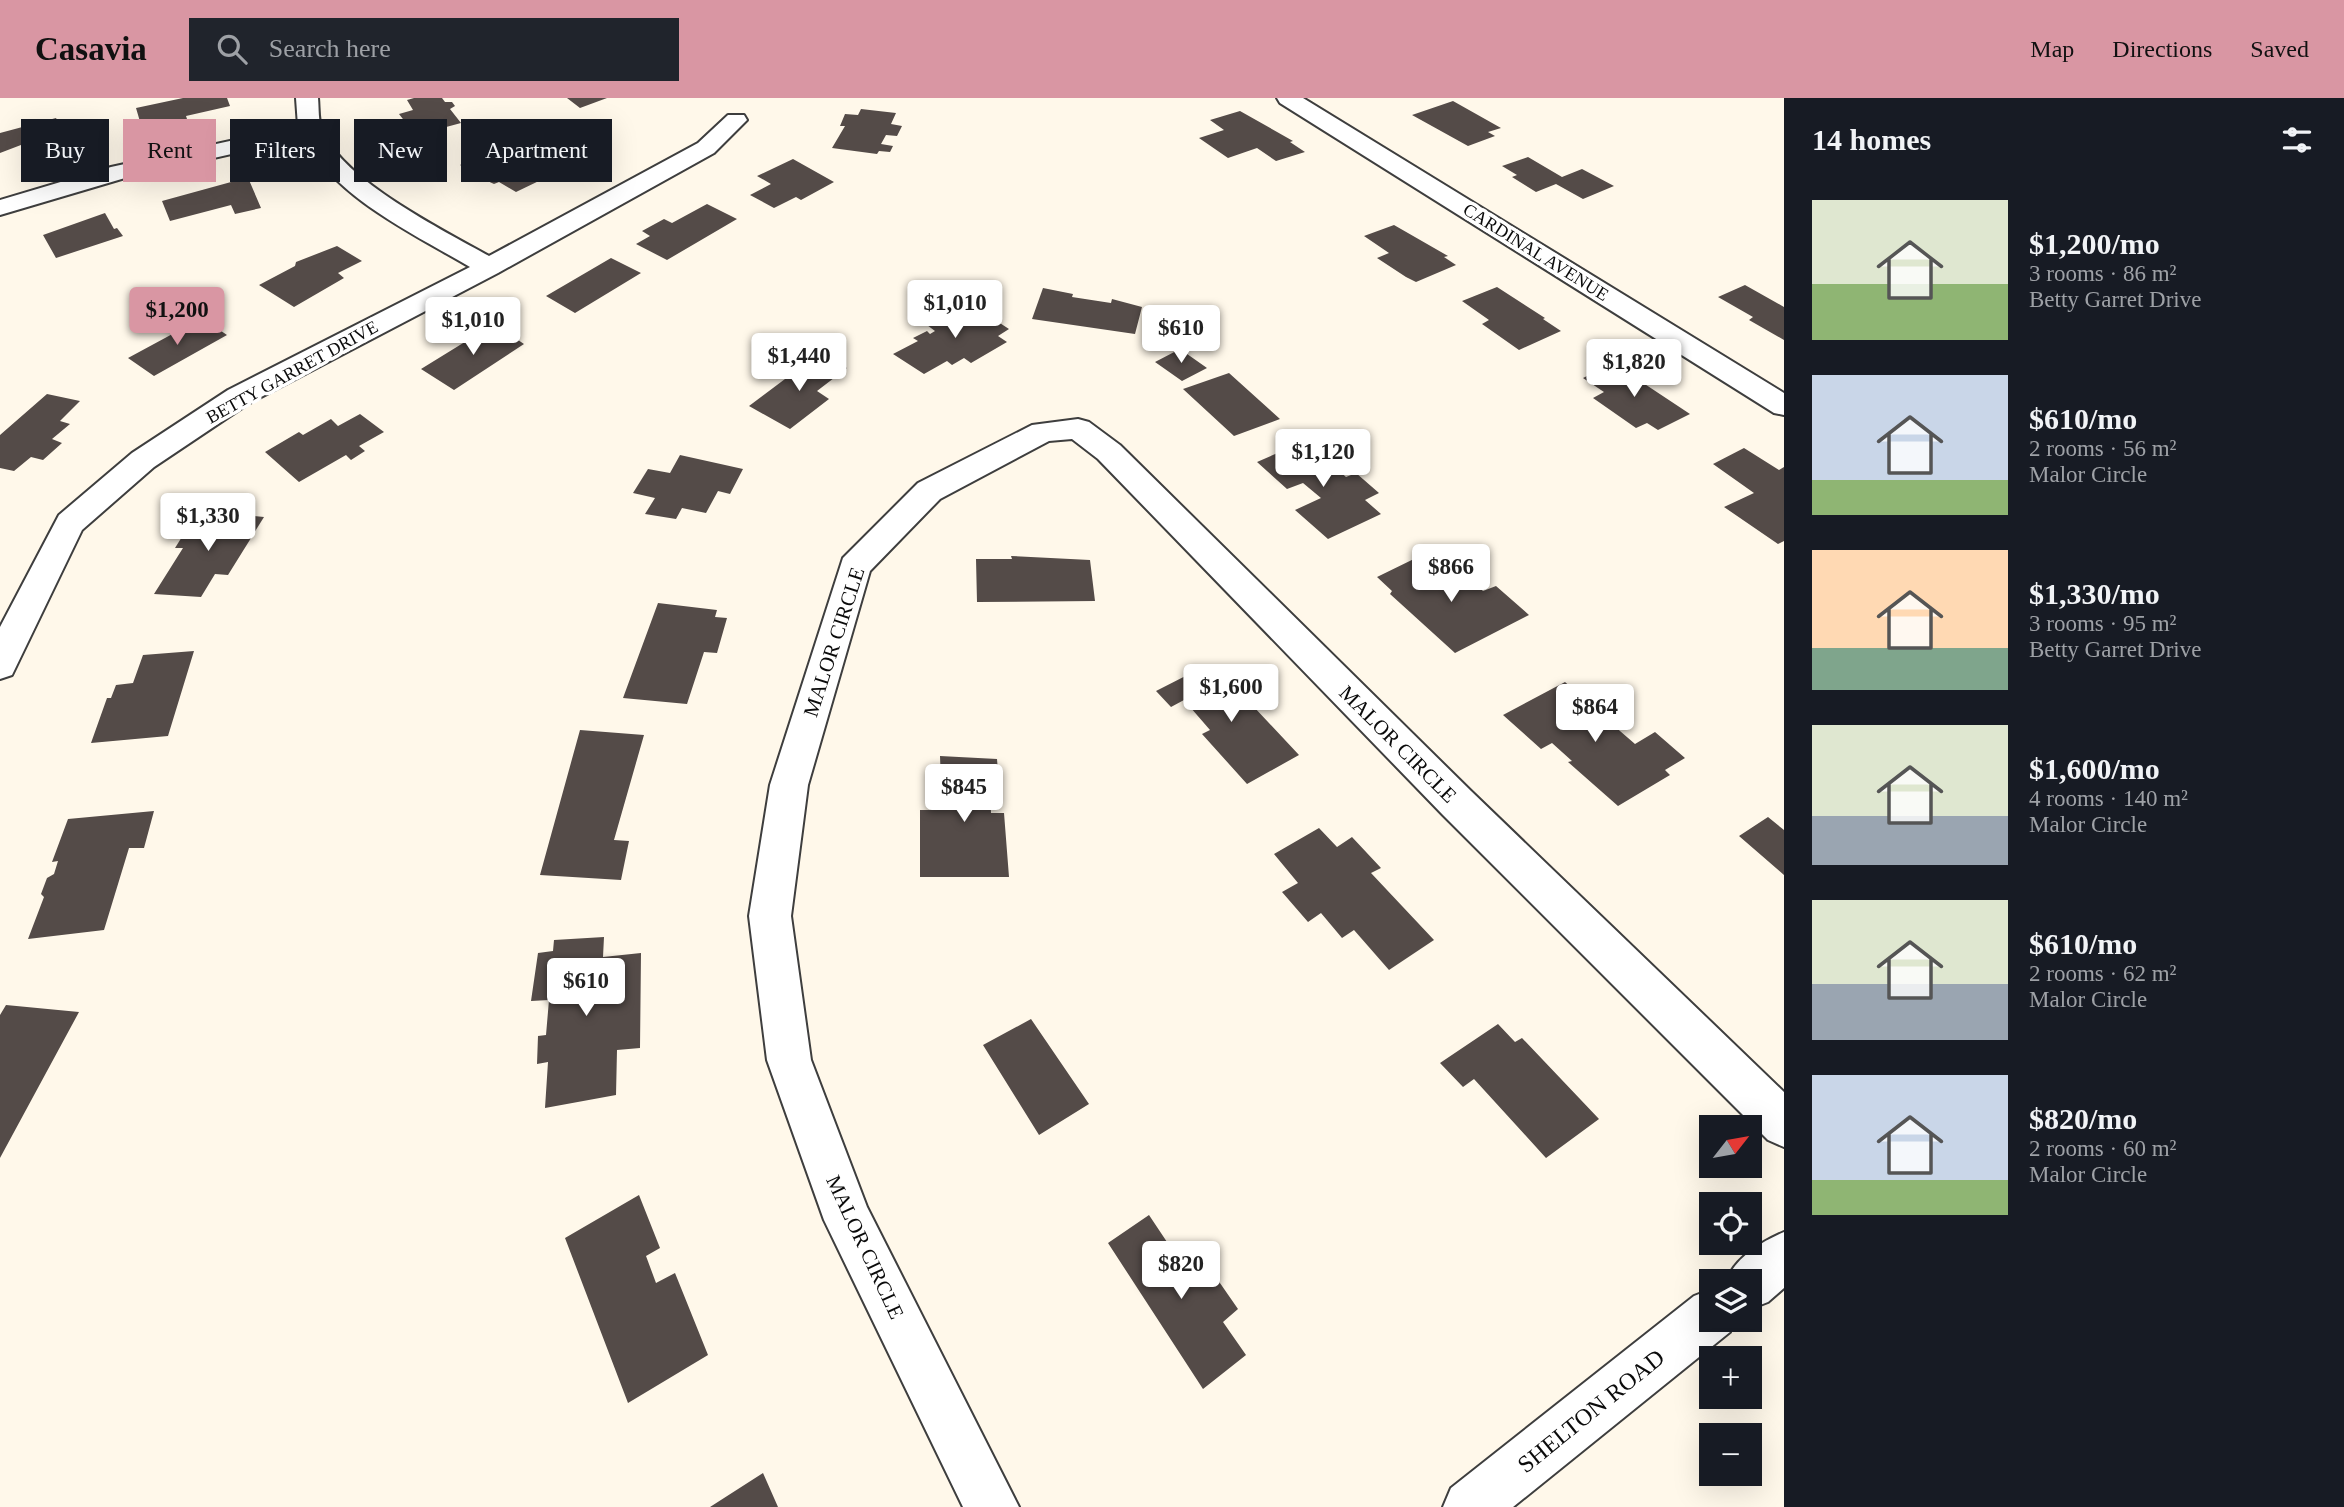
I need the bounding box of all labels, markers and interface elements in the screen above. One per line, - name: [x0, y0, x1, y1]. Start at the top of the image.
- search box: [189, 18, 679, 81]
- icon: search: [213, 30, 251, 68]
- text: Casavia: [35, 31, 147, 67]
- text: Search here: [269, 34, 391, 63]
- text: Map: [2030, 36, 2074, 62]
- text: Directions: [2112, 36, 2212, 62]
- text: Saved: [2250, 36, 2309, 62]
- chip: Buy: [21, 119, 109, 182]
- chip: Rent: [123, 119, 216, 182]
- chip: Filters: [230, 119, 340, 182]
- chip: New: [354, 119, 447, 182]
- chip: Apartment: [461, 119, 612, 182]
- icon: filters: [2278, 121, 2316, 159]
- text: 14 homes: [1812, 123, 1931, 156]
- street label: CARDINAL AVENUE: [1460, 199, 1612, 305]
- text: $1,200/mo: [2029, 227, 2160, 260]
- icon: home: [1868, 228, 1952, 312]
- text: 3 rooms · 86 m²: [2029, 261, 2176, 286]
- pin: $1,010: [898, 280, 1012, 340]
- text: Betty Garret Drive: [2029, 287, 2201, 312]
- pin: $1,200: [120, 288, 234, 347]
- text: $1,010: [923, 290, 987, 315]
- text: $1,200: [145, 297, 209, 322]
- pin: $1,010: [416, 298, 530, 357]
- pin: $610: [1140, 306, 1222, 365]
- text: $1,010: [441, 307, 505, 332]
- text: $610: [1158, 315, 1204, 340]
- street label: BETTY GARRET DRIVE: [203, 316, 381, 428]
- pin: $1,440: [742, 334, 856, 393]
- pin: $1,820: [1577, 340, 1691, 399]
- text: $1,440: [767, 343, 831, 368]
- text: $1,820: [1602, 349, 1666, 374]
- text: $610/mo: [2029, 402, 2137, 435]
- icon: home: [1868, 403, 1952, 487]
- pin: $1,120: [1266, 430, 1380, 489]
- text: 2 rooms · 56 m²: [2029, 436, 2176, 461]
- text: $1,120: [1291, 439, 1355, 464]
- text: Malor Circle: [2029, 462, 2147, 487]
- pin: $1,330: [151, 494, 265, 553]
- text: $1,330: [176, 503, 240, 528]
- pin: $866: [1410, 545, 1492, 604]
- text: $866: [1428, 554, 1474, 579]
- street label: MALOR CIRCLE: [799, 564, 869, 720]
- text: $1,330/mo: [2029, 577, 2160, 610]
- icon: home: [1868, 578, 1952, 662]
- text: 3 rooms · 95 m²: [2029, 611, 2176, 636]
- text: Betty Garret Drive: [2029, 637, 2201, 662]
- pin: $1,600: [1174, 664, 1288, 724]
- text: $1,600: [1199, 674, 1263, 699]
- street label: MALOR CIRCLE: [1334, 680, 1462, 808]
- pin: $864: [1554, 684, 1636, 744]
- text: $864: [1572, 694, 1618, 719]
- text: $1,600/mo: [2029, 752, 2160, 785]
- icon: home: [1868, 753, 1952, 837]
- pin: $845: [923, 764, 1005, 824]
- text: $845: [941, 774, 987, 799]
- text: 4 rooms · 140 m²: [2029, 786, 2188, 811]
- text: Malor Circle: [2029, 812, 2147, 837]
- text: $610/mo: [2029, 927, 2137, 960]
- icon: home: [1868, 928, 1952, 1012]
- pin: $610: [545, 958, 627, 1018]
- text: 2 rooms · 62 m²: [2029, 961, 2176, 986]
- text: $610: [563, 968, 609, 993]
- text: Malor Circle: [2029, 987, 2147, 1012]
- text: $820/mo: [2029, 1102, 2137, 1135]
- icon: home: [1868, 1103, 1952, 1187]
- north arrow: [1699, 1115, 1762, 1178]
- map controls: [1699, 1115, 1762, 1486]
- text: 2 rooms · 60 m²: [2029, 1136, 2176, 1161]
- text: Malor Circle: [2029, 1162, 2147, 1187]
- street label: MALOR CIRCLE: [821, 1171, 909, 1323]
- button: locate: [1699, 1192, 1762, 1255]
- pin: $820: [1140, 1242, 1222, 1301]
- text: $820: [1158, 1251, 1204, 1276]
- button: layers: [1699, 1269, 1762, 1332]
- street label: SHELTON ROAD: [1513, 1344, 1669, 1478]
- button: +: [1699, 1346, 1762, 1409]
- button: −: [1699, 1423, 1762, 1486]

